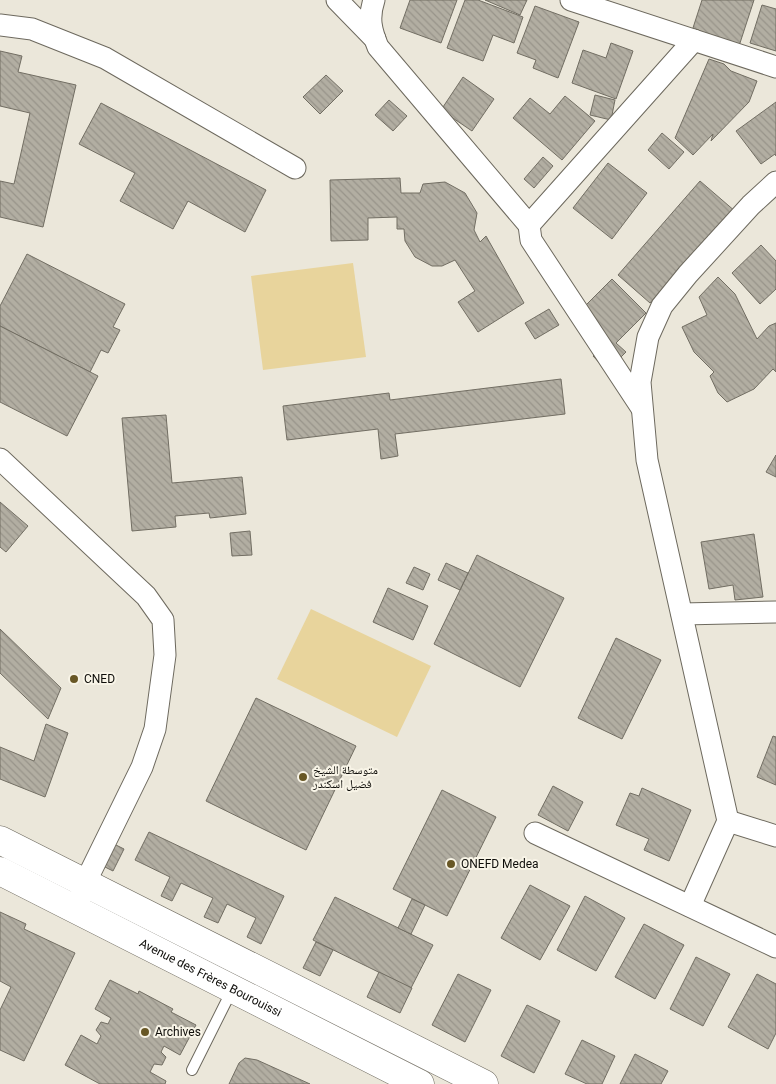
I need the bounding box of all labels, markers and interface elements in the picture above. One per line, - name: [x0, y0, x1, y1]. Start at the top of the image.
- place label: CNED: [84, 672, 115, 686]
- marker: CNED: [68, 673, 80, 685]
- place label: متوسطة الشيخ فضيل اسكندر: [312, 763, 378, 791]
- marker: متوسطة الشيخ فضيل اسكندر: [297, 771, 309, 783]
- place label: ONEFD Medea: [461, 857, 539, 871]
- marker: ONEFD Medea: [445, 858, 457, 870]
- street label: Avenue des Frères Bourouissi: [137, 936, 284, 1020]
- place label: Archives: [155, 1025, 201, 1039]
- marker: Archives: [139, 1026, 151, 1038]

